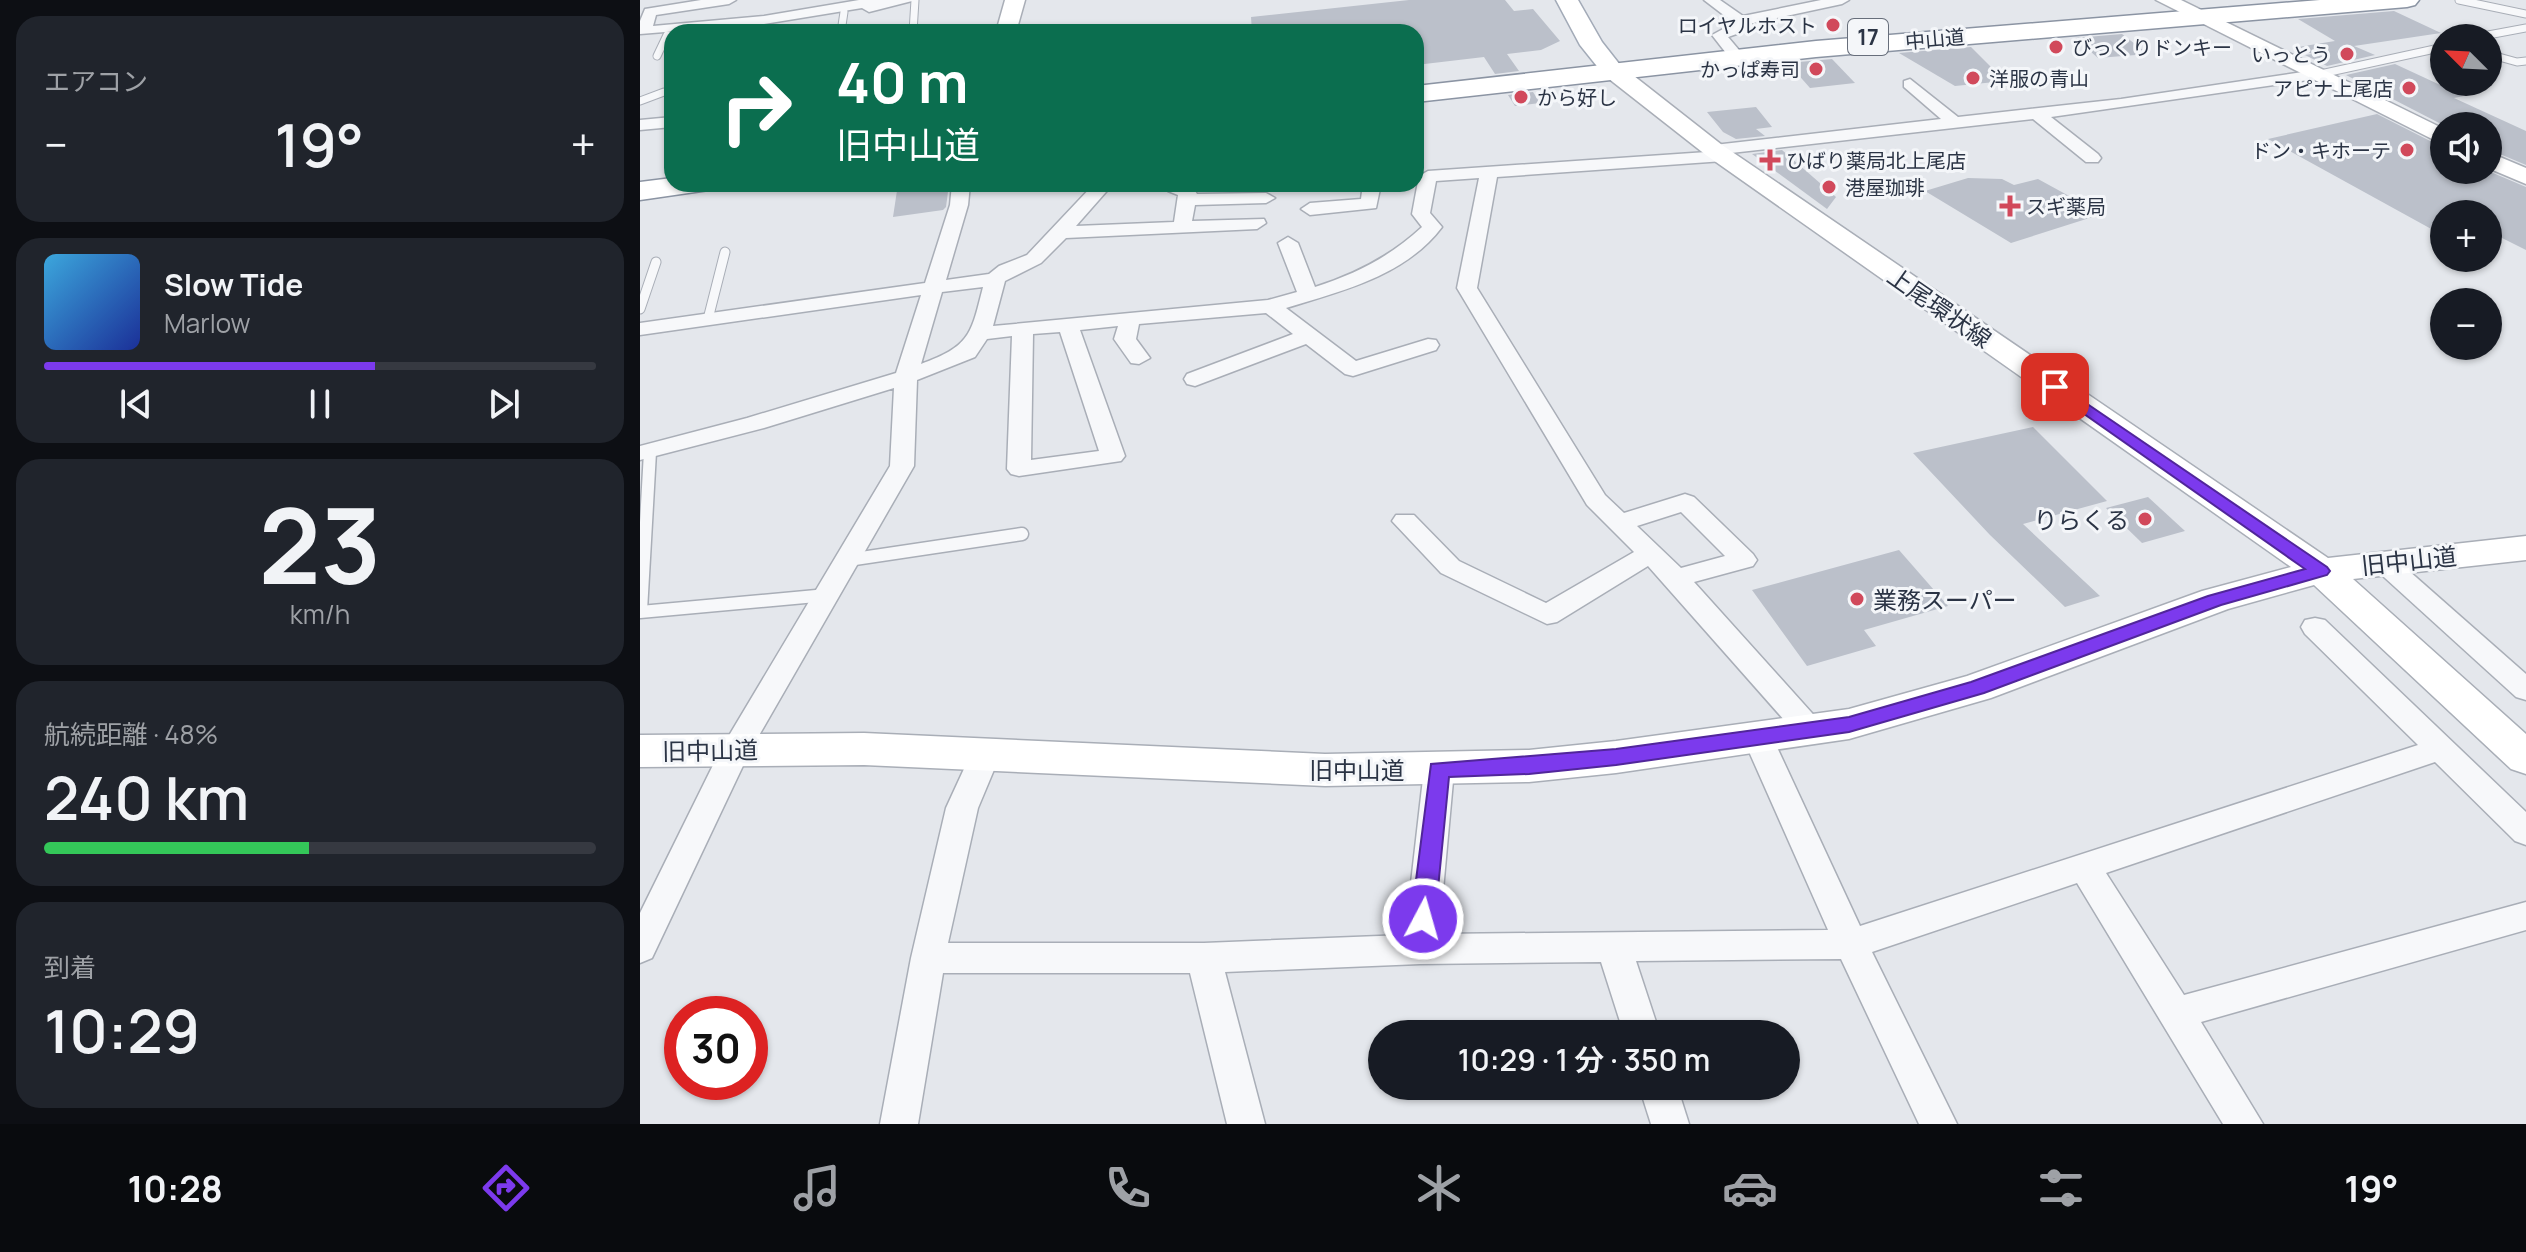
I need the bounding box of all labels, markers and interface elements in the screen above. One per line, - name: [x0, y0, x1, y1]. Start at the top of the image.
- place label: ロイヤルホスト: [1678, 12, 1817, 39]
- marker: ロイヤルホスト: [1824, 16, 1842, 34]
- road number: 17: [1848, 19, 1888, 55]
- street label: 中山道: [1904, 23, 1966, 55]
- north arrow: [2430, 24, 2502, 96]
- map controls: [2430, 24, 2502, 360]
- place label: びっくりドンキー: [2072, 34, 2232, 61]
- marker: びっくりドンキー: [2047, 38, 2065, 56]
- place label: いっとう: [2251, 41, 2331, 68]
- text: 40 m: [836, 43, 968, 120]
- marker: いっとう: [2338, 45, 2356, 63]
- icon: right: [704, 56, 808, 160]
- place label: かっぱ寿司: [1700, 56, 1800, 83]
- marker: かっぱ寿司: [1807, 60, 1825, 78]
- text: エアコン: [44, 63, 148, 99]
- place label: 洋服の青山: [1989, 65, 2089, 92]
- marker: 洋服の青山: [1964, 69, 1982, 87]
- place label: アピナ上尾店: [2273, 75, 2393, 102]
- marker: アピナ上尾店: [2400, 79, 2418, 97]
- place label: から好し: [1537, 84, 1617, 111]
- marker: から好し: [1512, 88, 1530, 106]
- text: 19°: [274, 103, 364, 185]
- button: sound: [2430, 112, 2502, 184]
- text: −: [44, 114, 68, 174]
- text: +: [571, 114, 596, 174]
- text: 旧中山道: [836, 120, 980, 169]
- place label: ドン・キホーテ: [2251, 137, 2391, 164]
- marker: ドン・キホーテ: [2398, 141, 2416, 159]
- place label: ひばり薬局北上尾店: [1786, 147, 1966, 174]
- marker: ひばり薬局北上尾店: [1761, 151, 1779, 169]
- place label: 港屋珈琲: [1845, 174, 1925, 201]
- marker: 港屋珈琲: [1820, 178, 1838, 196]
- place label: スギ薬局: [2026, 193, 2106, 220]
- marker: スギ薬局: [2001, 197, 2019, 215]
- button: +: [2430, 200, 2502, 272]
- street label: 上尾環状線: [1881, 259, 1999, 355]
- text: Slow Tide: [164, 264, 303, 305]
- button: −: [2430, 288, 2502, 360]
- text: Marlow: [164, 305, 251, 341]
- pin: [2021, 353, 2089, 421]
- icon: arrive: [2033, 365, 2077, 409]
- icon: previous: [114, 382, 158, 426]
- icon: pause: [298, 382, 342, 426]
- icon: next: [482, 382, 526, 426]
- text: 23: [259, 473, 381, 615]
- place label: りらくる: [2033, 503, 2129, 536]
- marker: りらくる: [2136, 510, 2154, 528]
- street label: 旧中山道: [2360, 539, 2458, 581]
- place label: 業務スーパー: [1873, 583, 2017, 616]
- marker: 業務スーパー: [1848, 590, 1866, 608]
- text: km/h: [290, 596, 350, 632]
- text: 航続距離 · 48%: [44, 716, 218, 752]
- street label: 旧中山道: [662, 733, 758, 767]
- street label: 旧中山道: [1309, 753, 1405, 786]
- text: 240 km: [44, 756, 249, 838]
- position arrow: [1381, 877, 1465, 961]
- text: 到着: [44, 949, 96, 985]
- text: 10:29: [44, 989, 200, 1071]
- speed limit sign: 30: [664, 996, 768, 1100]
- text: 10:29 · 1 分 · 350 m: [1458, 1039, 1710, 1080]
- icon: directions: [478, 1160, 534, 1216]
- icon: music: [789, 1160, 845, 1216]
- icon: phone: [1100, 1160, 1156, 1216]
- icon: climate: [1411, 1160, 1467, 1216]
- icon: car: [1722, 1160, 1778, 1216]
- icon: filters: [2033, 1160, 2089, 1216]
- text: 10:28: [128, 1164, 223, 1213]
- text: 19°: [2344, 1164, 2398, 1213]

